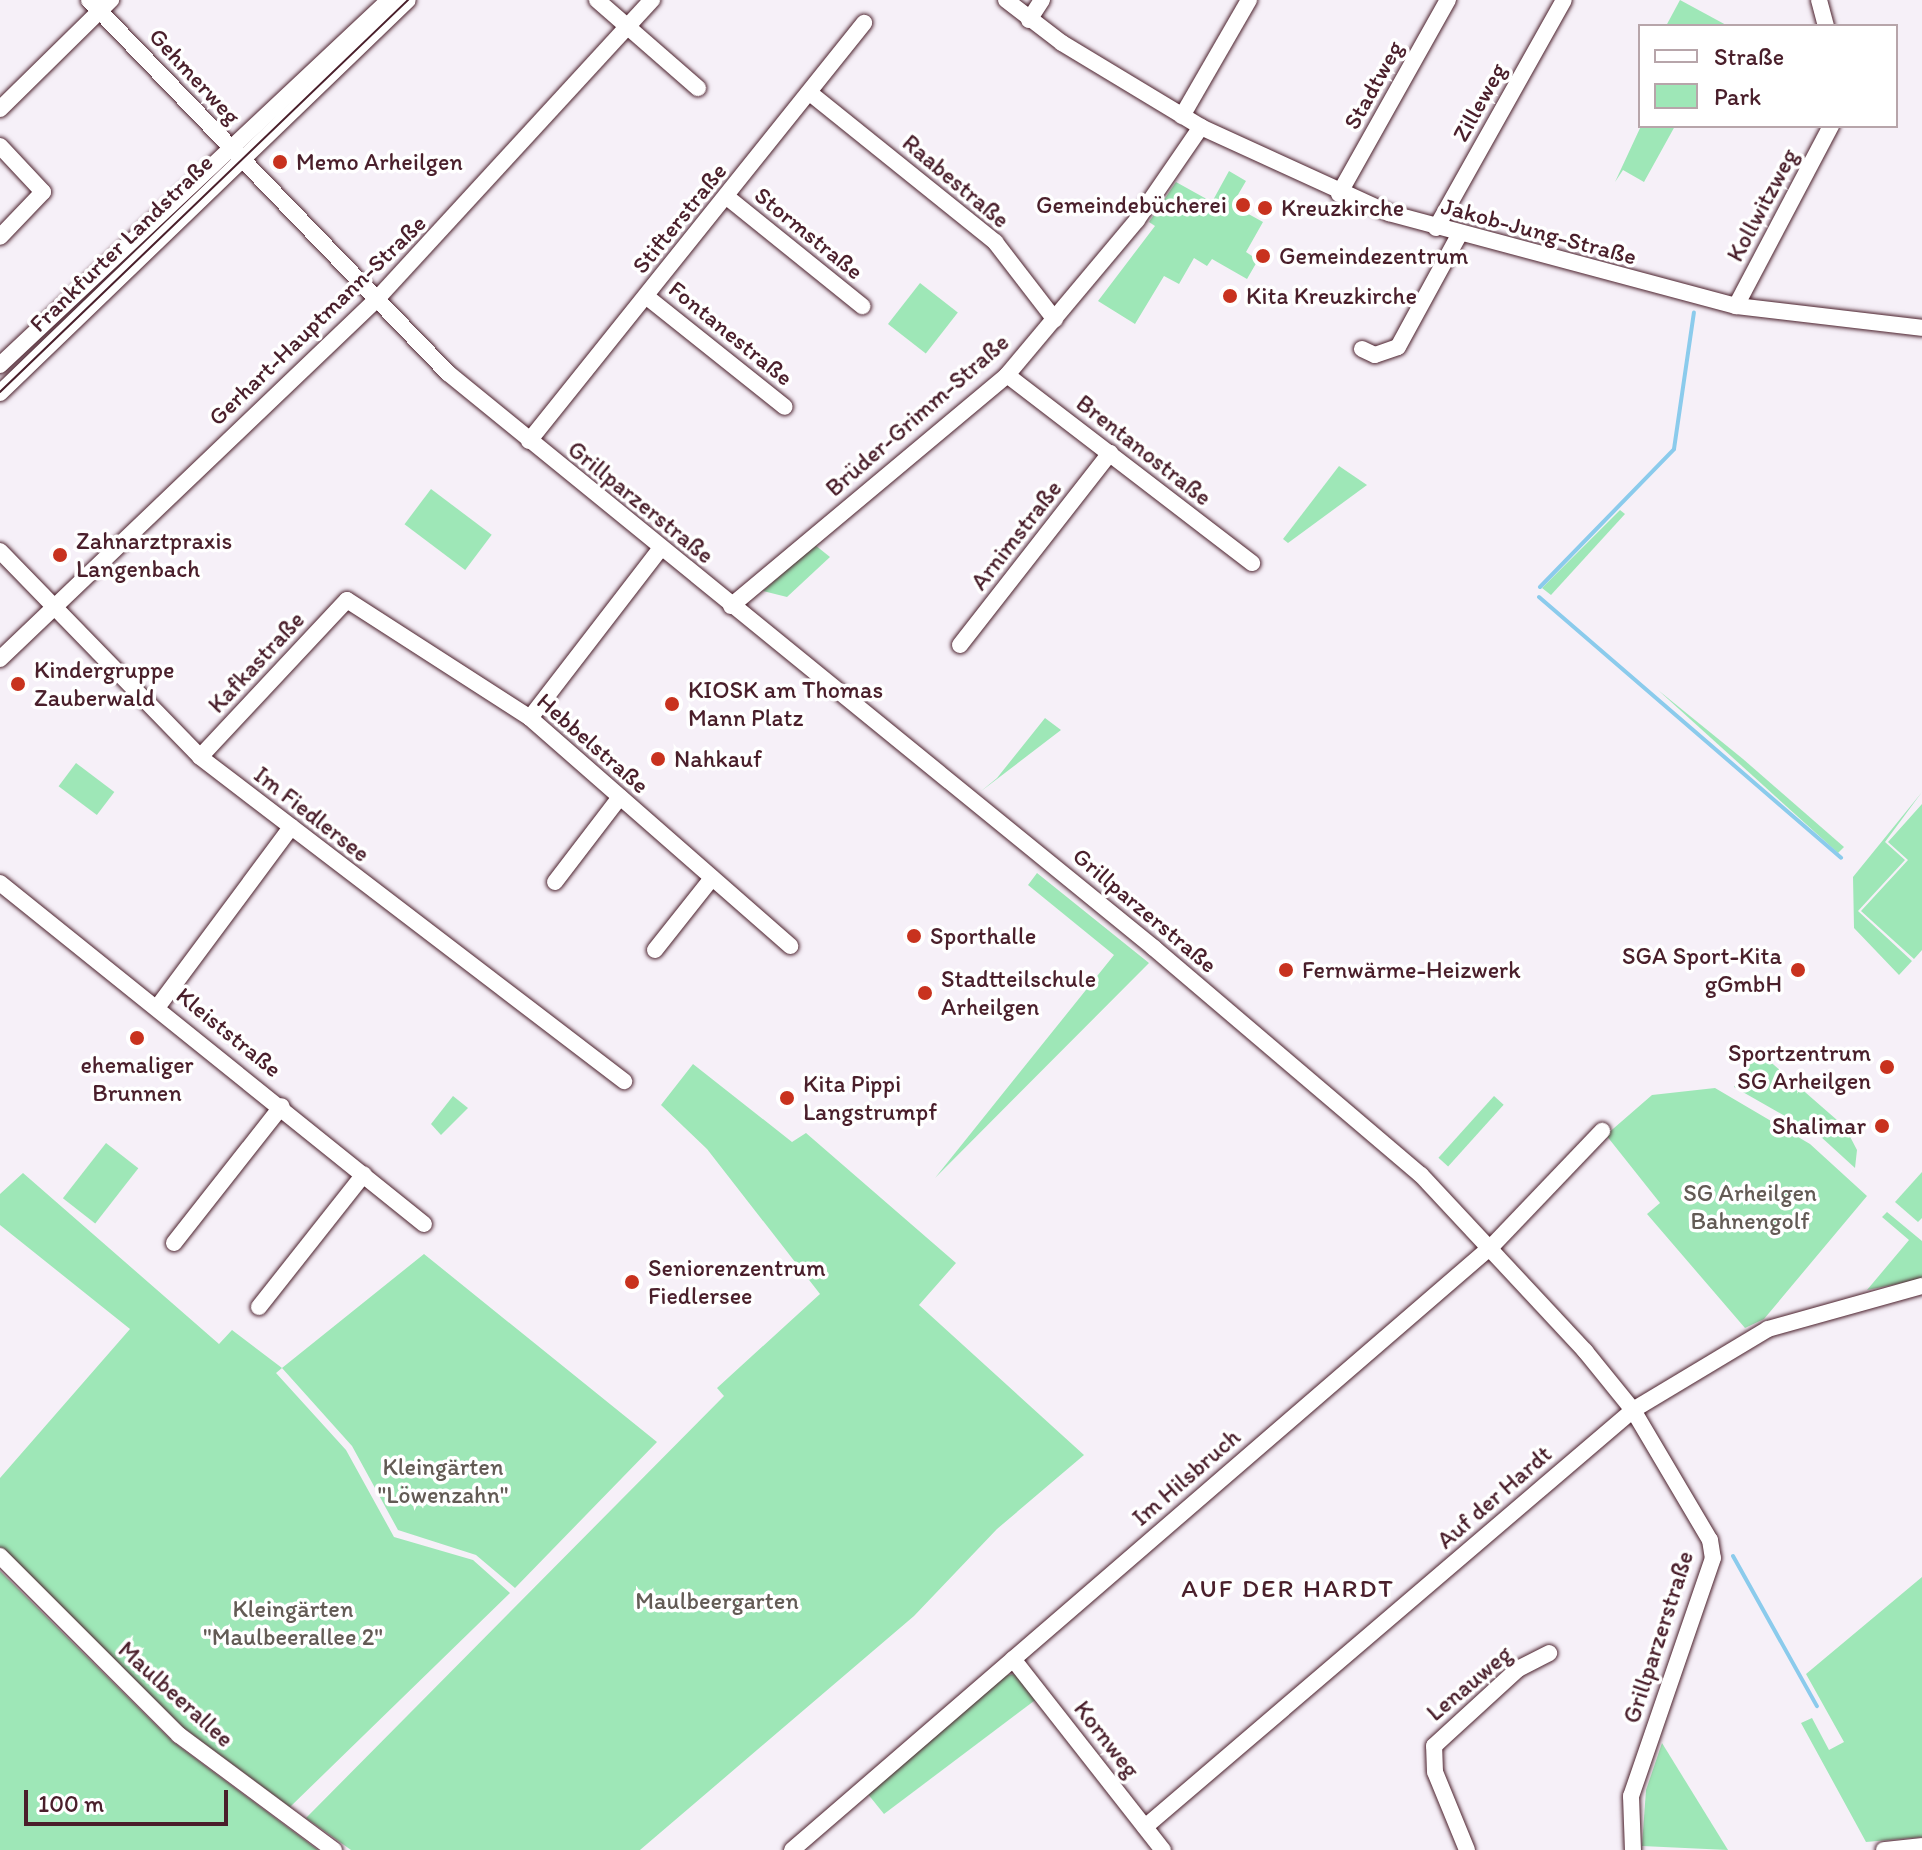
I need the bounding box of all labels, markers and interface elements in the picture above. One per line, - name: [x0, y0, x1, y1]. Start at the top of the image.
- street label: Gehmerweg: [143, 22, 247, 130]
- legend: [1638, 24, 1898, 128]
- street label: Stadtweg: [1337, 36, 1409, 134]
- text: Straße: [1714, 42, 1784, 71]
- street label: Zilleweg: [1446, 58, 1512, 146]
- text: Park: [1714, 82, 1761, 111]
- street label: Raabestraße: [897, 128, 1015, 234]
- street label: Kollwitzweg: [1720, 144, 1804, 266]
- street label: Frankfurter Landstraße: [23, 148, 219, 338]
- place label: Memo Arheilgen: [296, 148, 462, 176]
- marker: Memo Arheilgen: [271, 153, 289, 171]
- street label: Stifterstraße: [626, 157, 732, 279]
- street label: Stormstraße: [749, 180, 869, 286]
- place label: Gemeindebücherei: [1036, 191, 1227, 219]
- street label: Jakob-Jung-Straße: [1438, 191, 1640, 271]
- place label: Kreuzkirche: [1281, 194, 1404, 222]
- marker: Gemeindebücherei: [1234, 196, 1252, 214]
- marker: Kreuzkirche: [1256, 199, 1274, 217]
- street label: Gerhart-Hauptmann-Straße: [202, 209, 432, 431]
- place label: Gemeindezentrum: [1279, 242, 1468, 270]
- marker: Gemeindezentrum: [1254, 247, 1272, 265]
- street label: Fontanestraße: [663, 274, 799, 392]
- place label: Kita Kreuzkirche: [1246, 282, 1417, 310]
- marker: Kita Kreuzkirche: [1221, 287, 1239, 305]
- street label: Brüder-Grimm-Straße: [820, 328, 1014, 502]
- street label: Brentanostraße: [1071, 388, 1217, 512]
- street label: Grillparzerstraße: [562, 434, 720, 570]
- street label: Arnimstraße: [964, 474, 1068, 596]
- place label: Zahnarztpraxis Langenbach: [76, 527, 232, 583]
- marker: Zahnarztpraxis Langenbach: [51, 546, 69, 564]
- street label: Kafkastraße: [202, 605, 310, 719]
- place label: Kindergruppe Zauberwald: [34, 656, 174, 712]
- marker: Kindergruppe Zauberwald: [9, 675, 27, 693]
- place label: KIOSK am Thomas Mann Platz: [688, 676, 883, 732]
- street label: Hebbelstraße: [531, 687, 655, 799]
- marker: KIOSK am Thomas Mann Platz: [663, 695, 681, 713]
- place label: Nahkauf: [674, 745, 762, 773]
- marker: Nahkauf: [649, 750, 667, 768]
- street label: Im Fiedlersee: [248, 760, 376, 868]
- street label: Grillparzerstraße: [1067, 841, 1223, 979]
- place label: Sporthalle: [930, 922, 1036, 950]
- marker: Sporthalle: [905, 927, 923, 945]
- place label: SGA Sport-Kita gGmbH: [1622, 942, 1782, 998]
- place label: Fernwärme-Heizwerk: [1302, 956, 1521, 984]
- marker: Fernwärme-Heizwerk: [1277, 961, 1295, 979]
- marker: SGA Sport-Kita gGmbH: [1789, 961, 1807, 979]
- place label: Stadtteilschule Arheilgen: [941, 965, 1096, 1021]
- street label: Kleiststraße: [171, 981, 287, 1083]
- marker: Stadtteilschule Arheilgen: [916, 984, 934, 1002]
- marker: ehemaliger Brunnen: [128, 1029, 146, 1047]
- place label: Sportzentrum SG Arheilgen: [1728, 1039, 1871, 1095]
- place label: ehemaliger Brunnen: [80, 1051, 194, 1107]
- marker: Sportzentrum SG Arheilgen: [1878, 1058, 1896, 1076]
- place label: Kita Pippi Langstrumpf: [803, 1070, 937, 1126]
- marker: Kita Pippi Langstrumpf: [778, 1089, 796, 1107]
- place label: Shalimar: [1772, 1112, 1866, 1140]
- marker: Shalimar: [1873, 1117, 1891, 1135]
- park label: SG Arheilgen Bahnengolf: [1683, 1179, 1817, 1235]
- place label: Seniorenzentrum Fiedlersee: [648, 1254, 825, 1310]
- marker: Seniorenzentrum Fiedlersee: [623, 1273, 641, 1291]
- street label: Im Hilsbruch: [1126, 1422, 1246, 1532]
- street label: Auf der Hardt: [1431, 1439, 1557, 1555]
- park label: Kleingärten "Löwenzahn": [377, 1453, 509, 1509]
- street label: Grillparzerstraße: [1617, 1547, 1699, 1727]
- district label: AUF DER HARDT: [1180, 1573, 1396, 1605]
- park label: Maulbeergarten: [635, 1587, 799, 1615]
- park label: Kleingärten "Maulbeerallee 2": [203, 1595, 383, 1651]
- street label: Maulbeerallee: [113, 1635, 239, 1753]
- street label: Lenauweg: [1421, 1639, 1517, 1727]
- street label: Kornweg: [1068, 1695, 1146, 1783]
- scale bar: [28, 1774, 232, 1824]
- text: 100 m: [38, 1789, 104, 1818]

